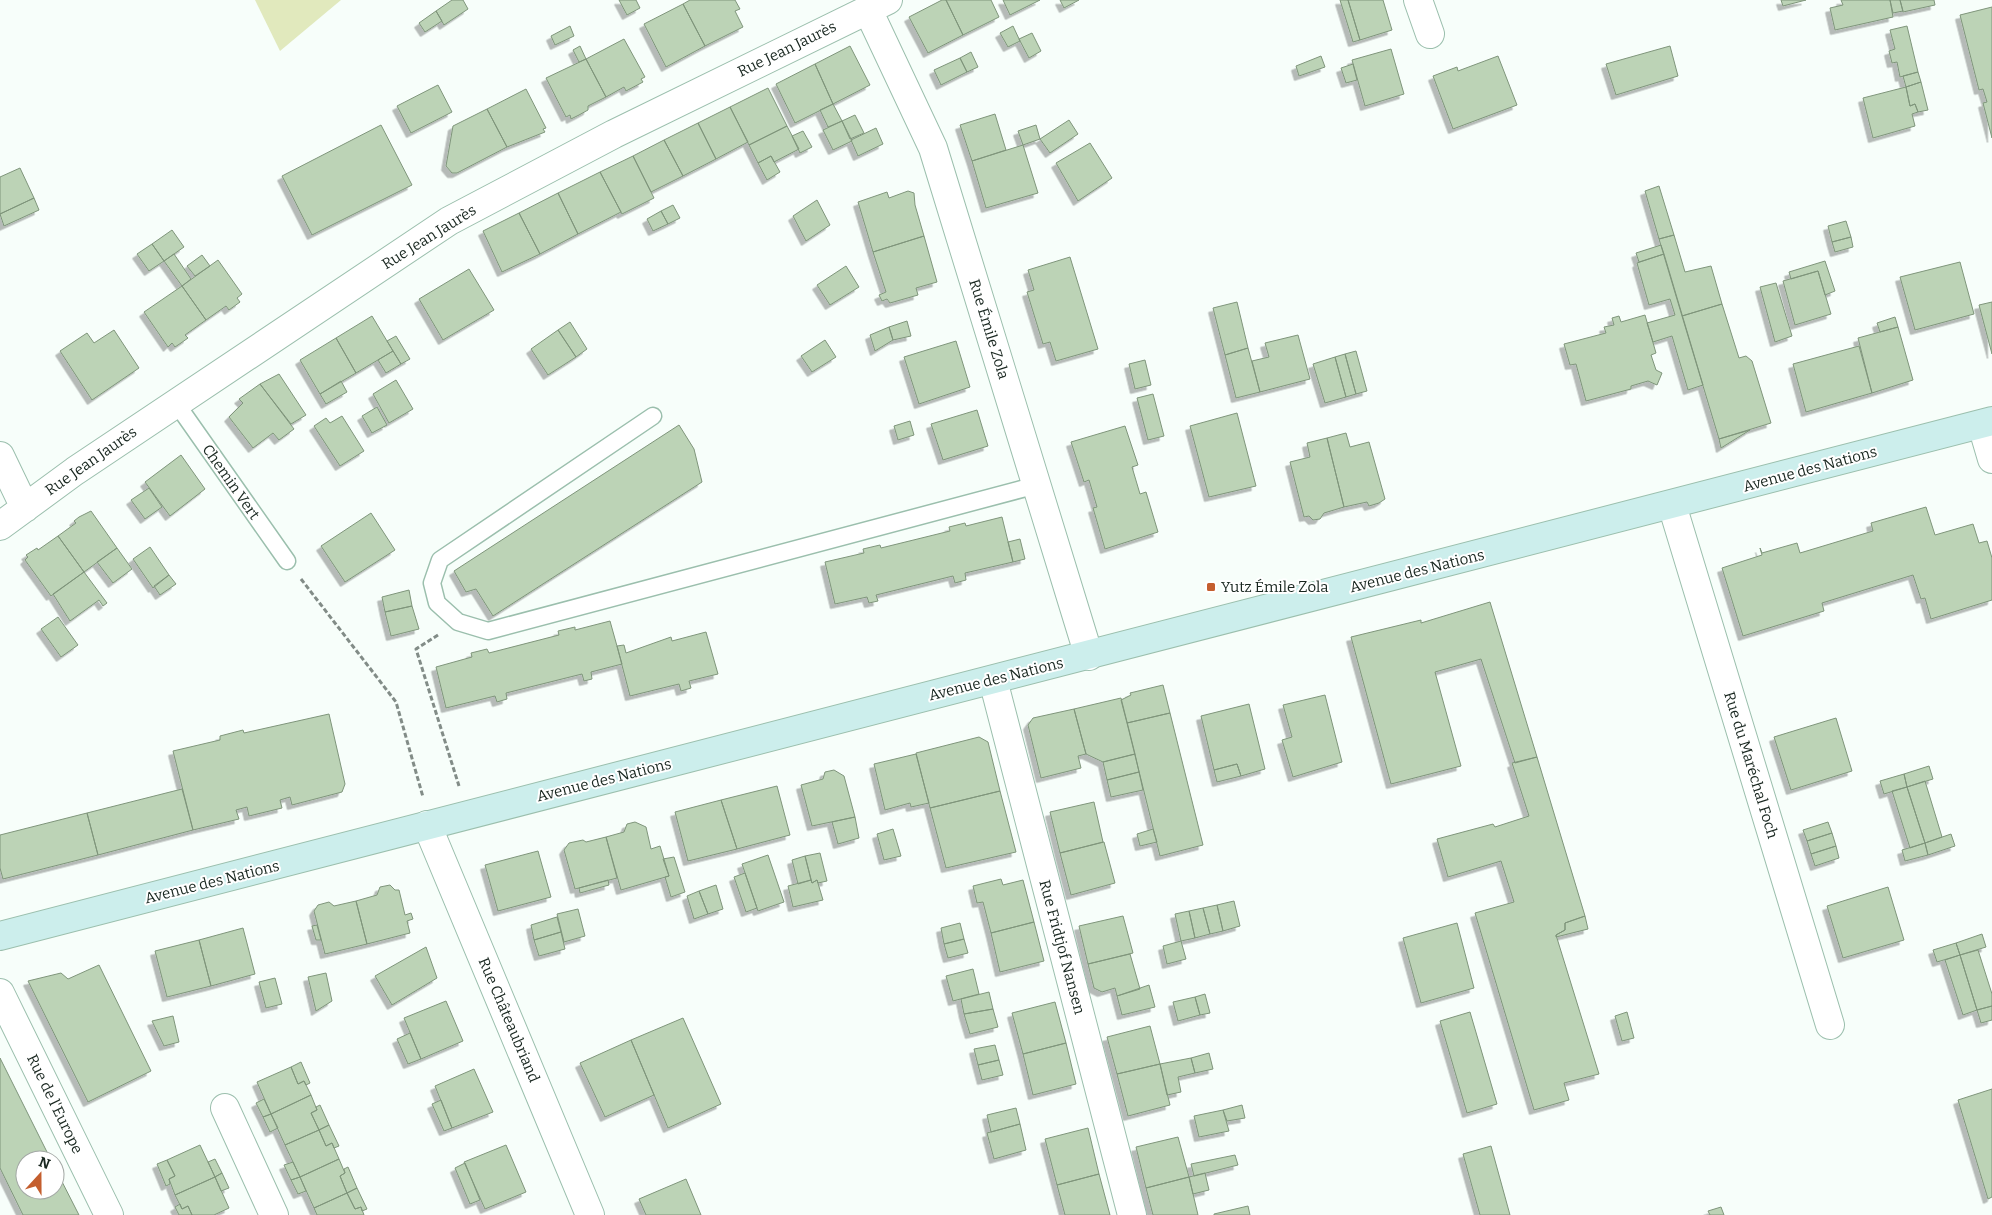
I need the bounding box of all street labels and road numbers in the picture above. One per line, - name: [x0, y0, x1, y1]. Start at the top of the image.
- street label: Rue Jean Jaurès: [735, 17, 839, 81]
- street label: Rue Jean Jaurès: [379, 201, 479, 273]
- street label: Rue Émile Zola: [965, 277, 1013, 381]
- street label: Rue Jean Jaurès: [42, 423, 140, 499]
- street label: Chemin Vert: [198, 441, 264, 524]
- street label: Avenue des Nations: [1741, 442, 1879, 496]
- street label: Avenue des Nations: [1348, 546, 1486, 596]
- street label: Avenue des Nations: [927, 654, 1065, 704]
- street label: Rue du Maréchal Foch: [1720, 689, 1782, 841]
- street label: Avenue des Nations: [535, 755, 673, 805]
- street label: Avenue des Nations: [143, 857, 281, 907]
- street label: Rue Fridtjof Nansen: [1035, 878, 1089, 1017]
- street label: Rue Châteaubriand: [475, 955, 543, 1085]
- street label: Rue de l'Europe: [23, 1051, 87, 1157]

